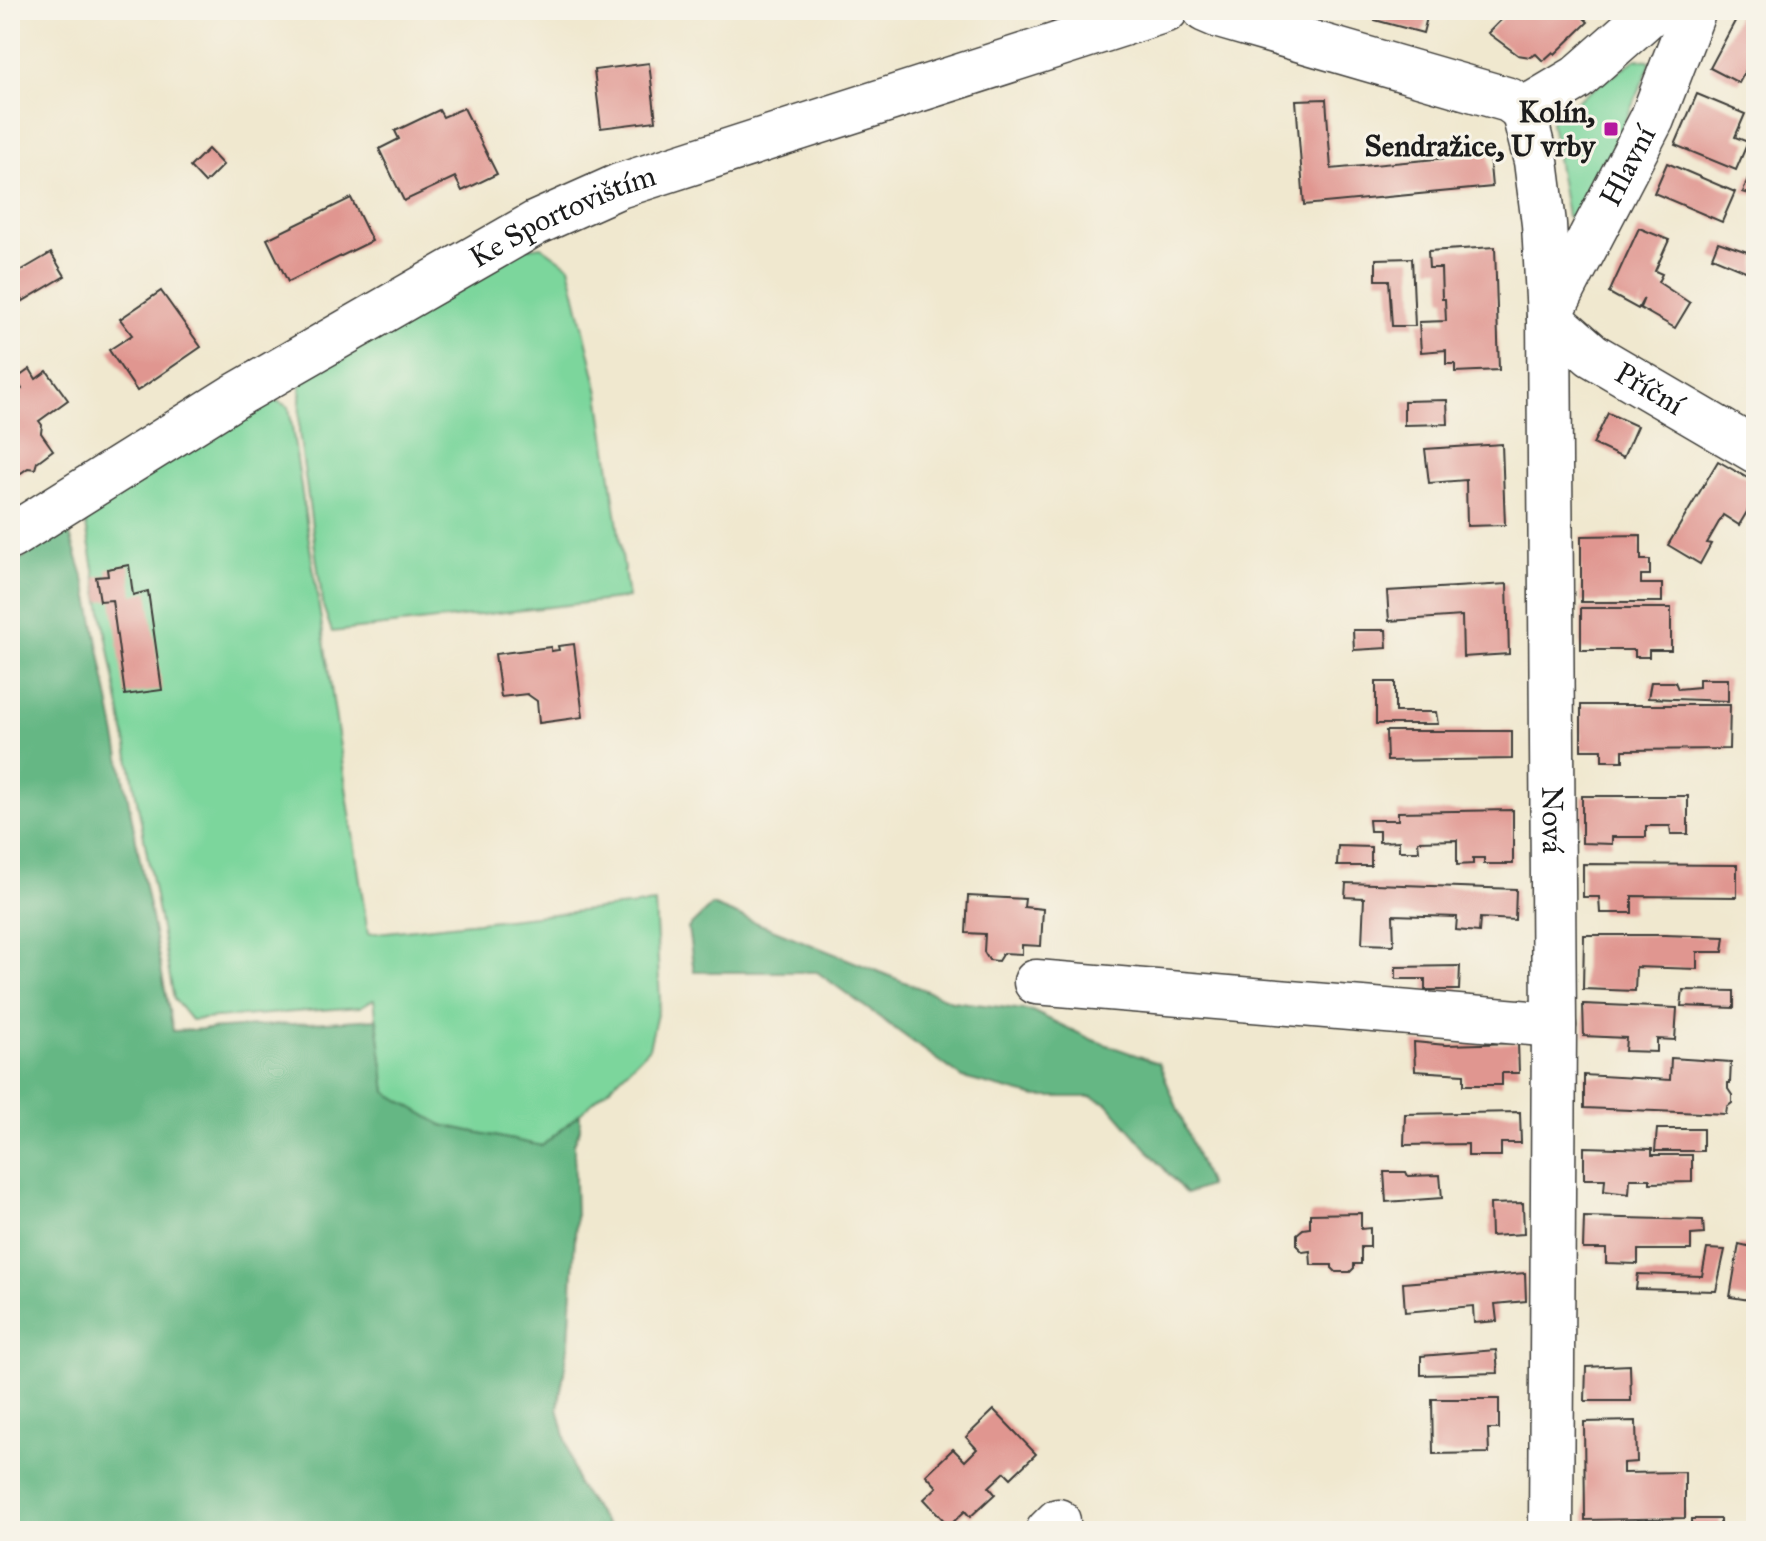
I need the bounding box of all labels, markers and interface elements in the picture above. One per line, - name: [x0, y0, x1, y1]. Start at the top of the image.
- place label: Kolín, Sendražice, U vrby: [1365, 94, 1596, 164]
- street label: Hlavní: [1592, 118, 1664, 212]
- marker: Kolín, Sendražice, U vrby: [1602, 120, 1620, 138]
- street label: Ke Sportovištím: [463, 157, 660, 275]
- street label: Příční: [1609, 355, 1692, 424]
- street label: Nová: [1534, 786, 1571, 854]

